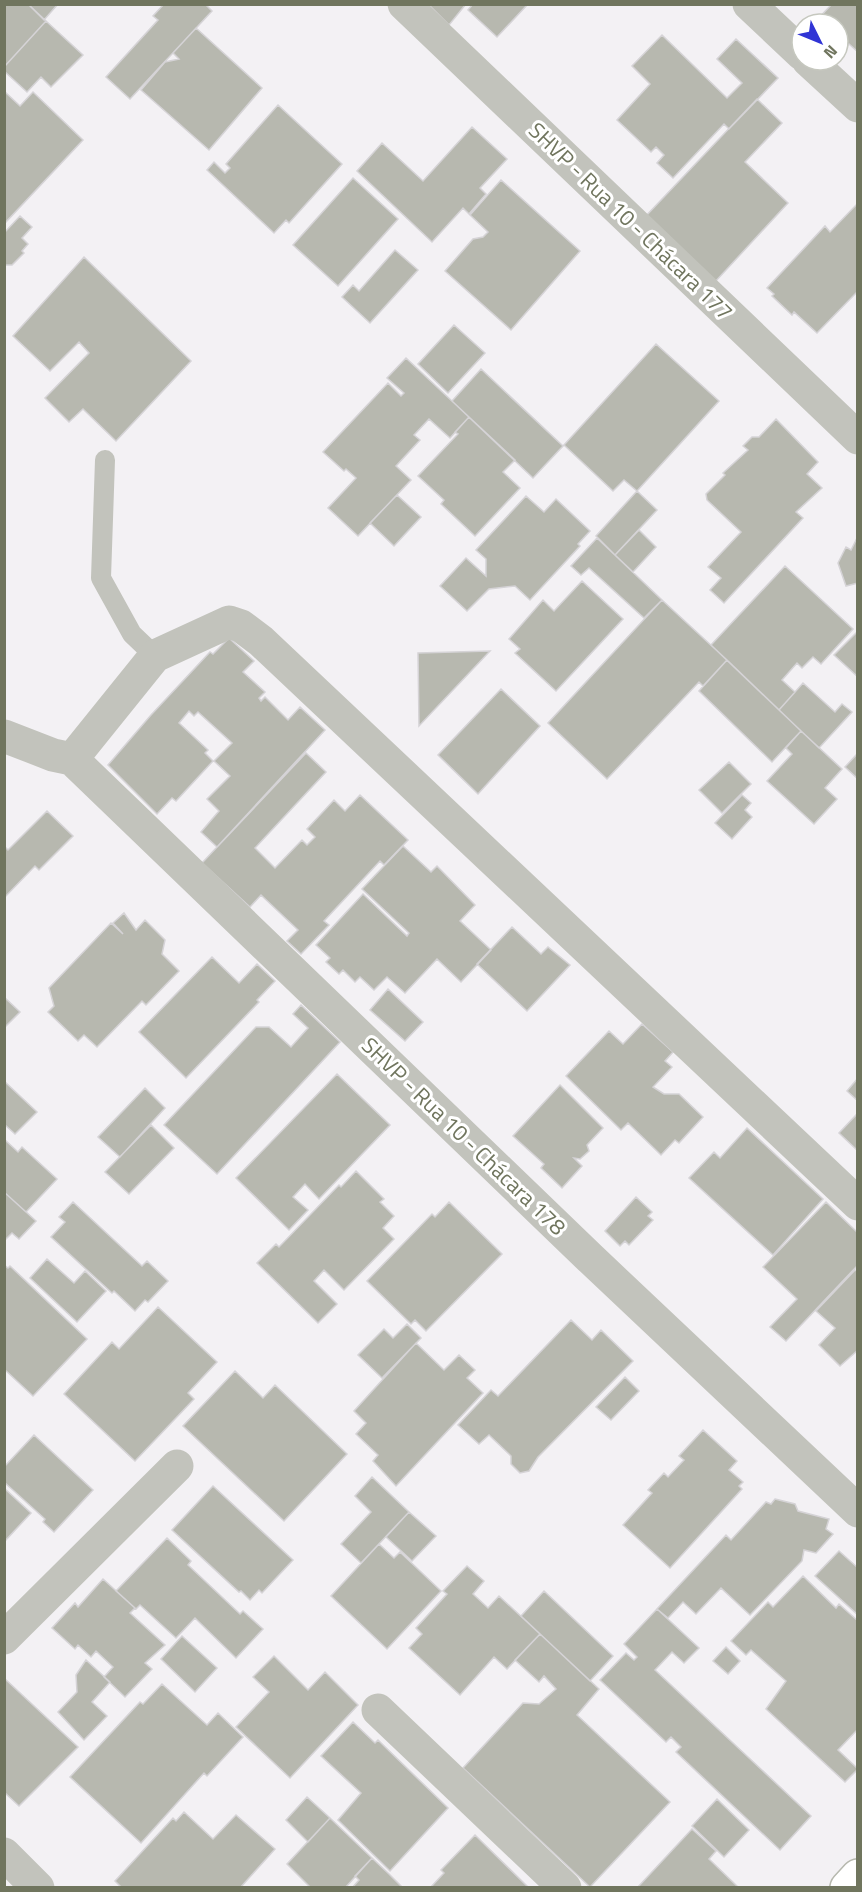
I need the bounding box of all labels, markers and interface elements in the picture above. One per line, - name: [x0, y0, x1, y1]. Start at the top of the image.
- north arrow: [790, 12, 850, 72]
- text: N: [818, 40, 844, 64]
- street label: SHVP - Rua 10 - Chácara 177: [521, 114, 741, 328]
- street label: SHVP - Rua 10 - Chácara 178: [354, 1029, 574, 1243]

